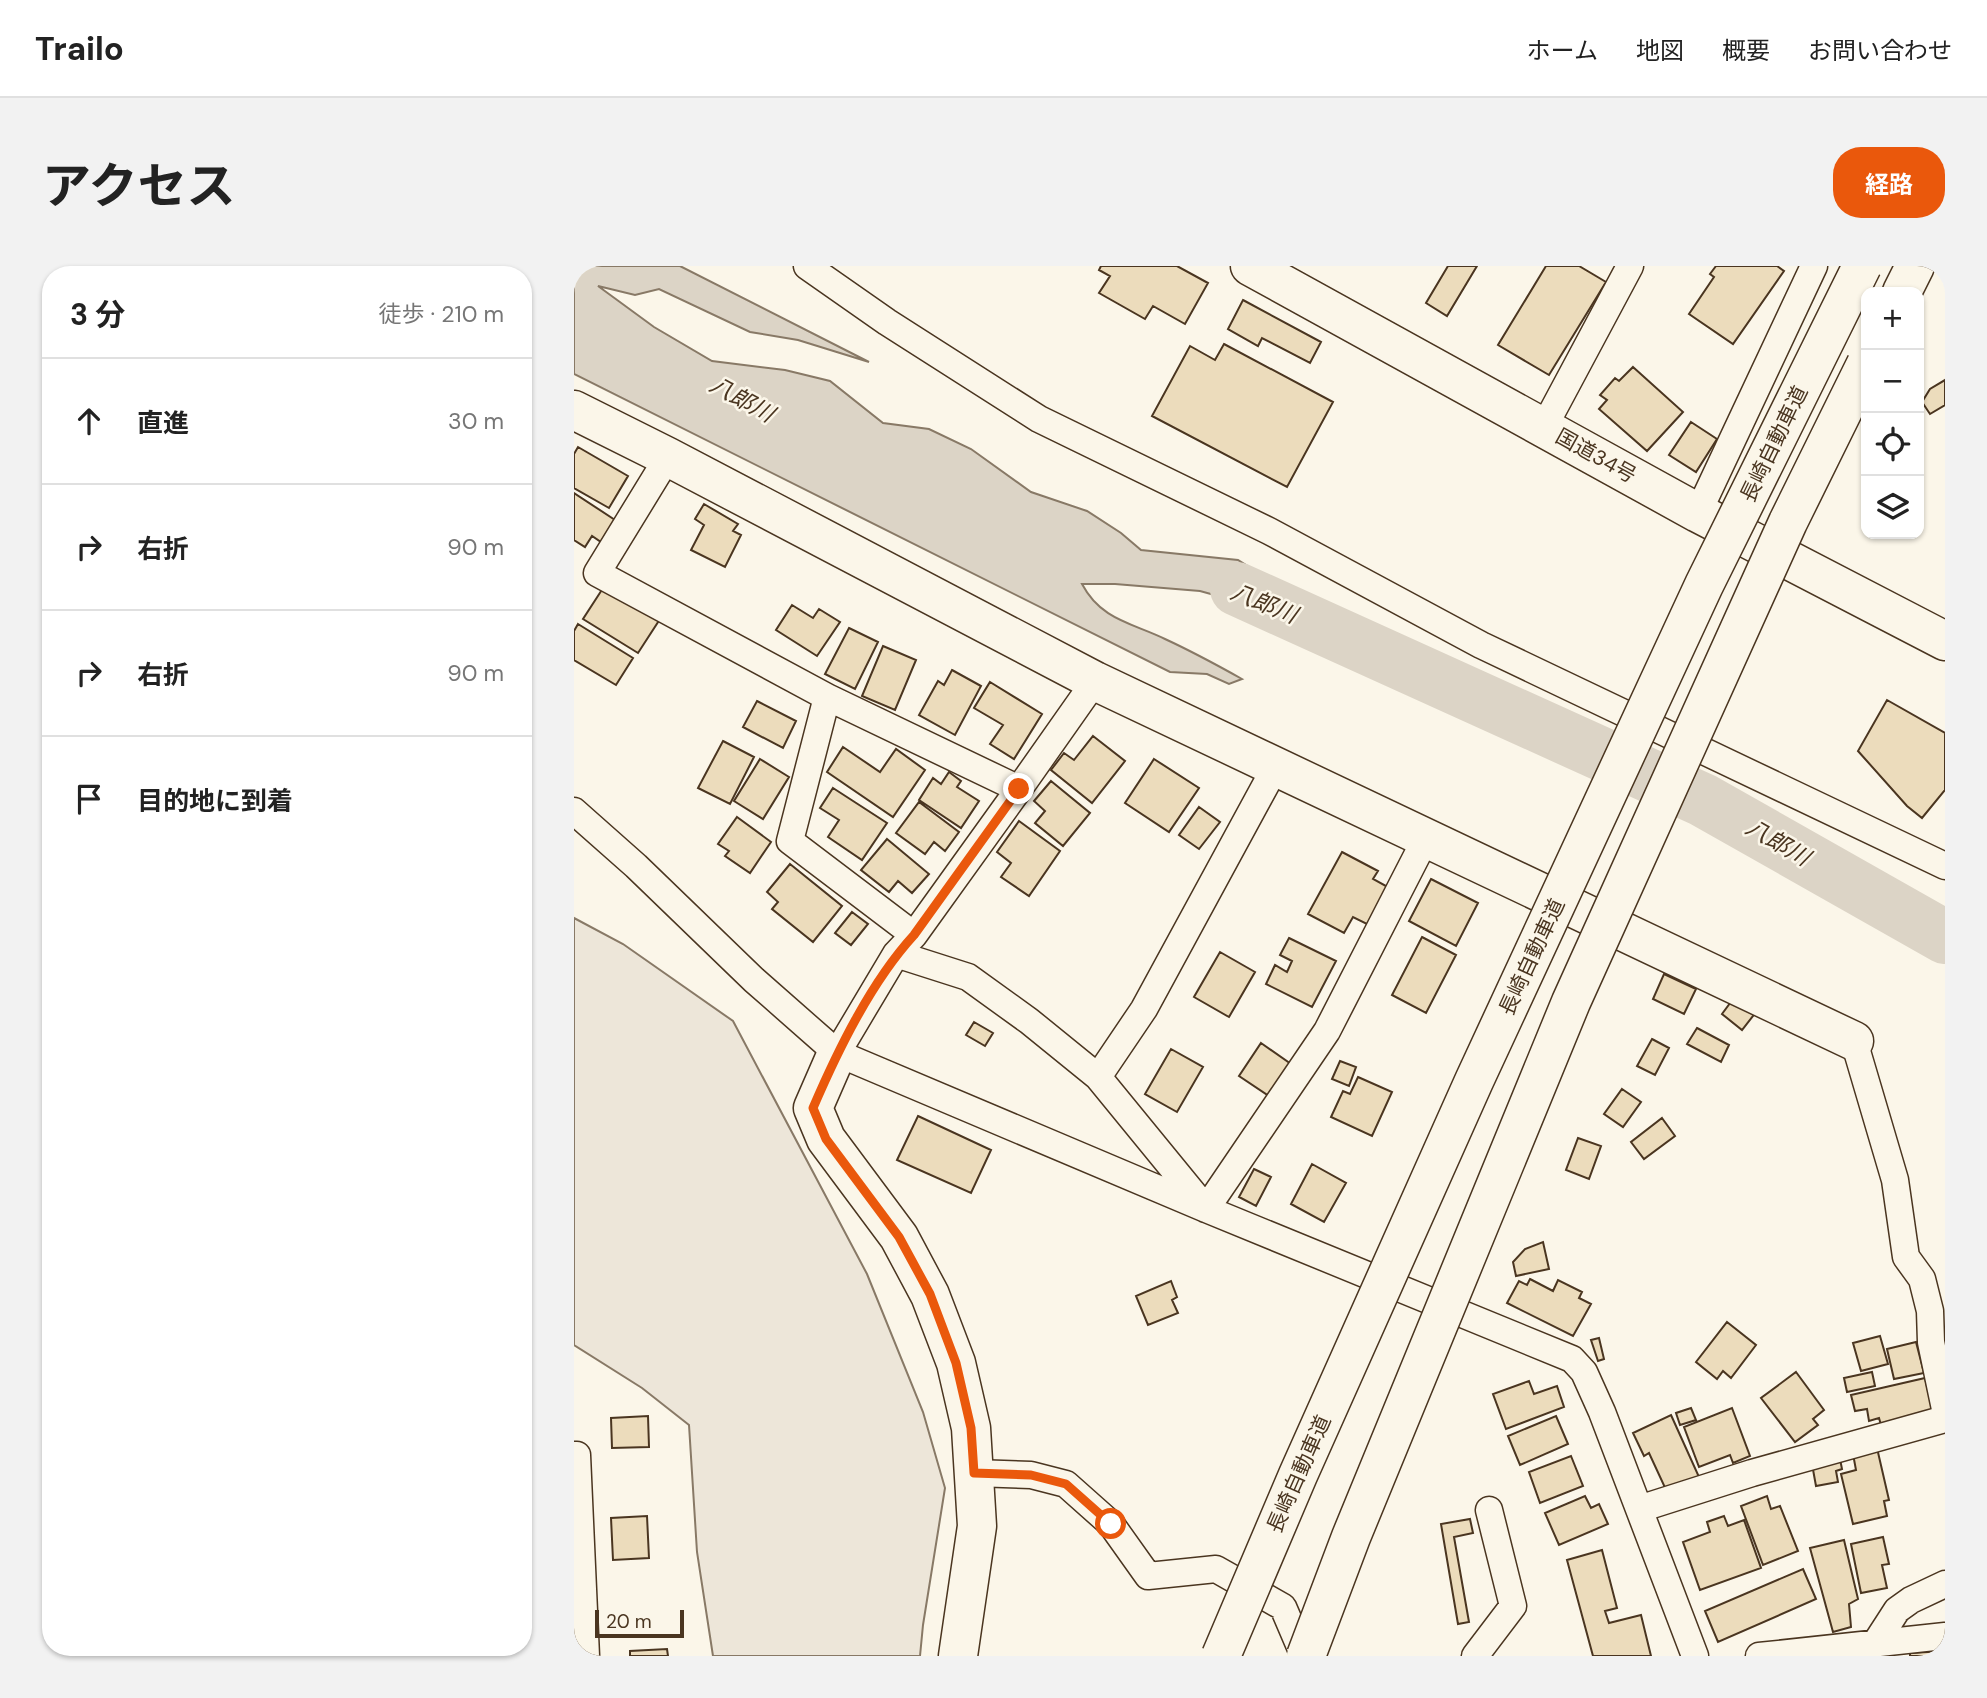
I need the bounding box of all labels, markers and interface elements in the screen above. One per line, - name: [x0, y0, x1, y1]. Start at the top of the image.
- text: Trailo: [35, 27, 124, 70]
- text: ホーム: [1527, 35, 1598, 66]
- text: 地図: [1636, 35, 1684, 66]
- text: 概要: [1722, 35, 1770, 66]
- text: お問い合わせ: [1808, 35, 1952, 66]
- button: 経路: [1833, 147, 1945, 218]
- text: アクセス: [42, 154, 236, 218]
- map controls: [1861, 287, 1924, 539]
- button: +: [1861, 287, 1924, 350]
- text: 3 分: [70, 295, 125, 334]
- text: 徒歩 · 210 m: [378, 299, 504, 329]
- button: −: [1861, 350, 1924, 413]
- water label: 八郎川: [705, 369, 782, 430]
- street label: 長崎自動車道: [1734, 381, 1814, 507]
- icon: ahead: [70, 402, 108, 440]
- text: 直進: [137, 406, 189, 440]
- text: 30 m: [448, 406, 504, 436]
- button: locate: [1861, 413, 1924, 476]
- street label: 国道34号: [1551, 422, 1641, 490]
- button: layers: [1861, 476, 1924, 539]
- icon: right: [70, 528, 108, 566]
- text: 右折: [137, 532, 189, 566]
- text: 90 m: [447, 532, 504, 562]
- water label: 八郎川: [1226, 576, 1304, 631]
- icon: right: [70, 654, 108, 692]
- text: 右折: [137, 658, 189, 692]
- text: 90 m: [447, 658, 504, 688]
- route end: [1003, 773, 1034, 804]
- icon: arrive: [70, 780, 108, 818]
- text: 目的地に到着: [137, 784, 293, 818]
- water label: 八郎川: [1741, 812, 1818, 874]
- street label: 長崎自動車道: [1493, 894, 1571, 1020]
- street label: 長崎自動車道: [1261, 1411, 1337, 1537]
- route start: [1095, 1508, 1126, 1539]
- scale bar: [595, 1607, 684, 1639]
- text: 20 m: [606, 1609, 652, 1634]

